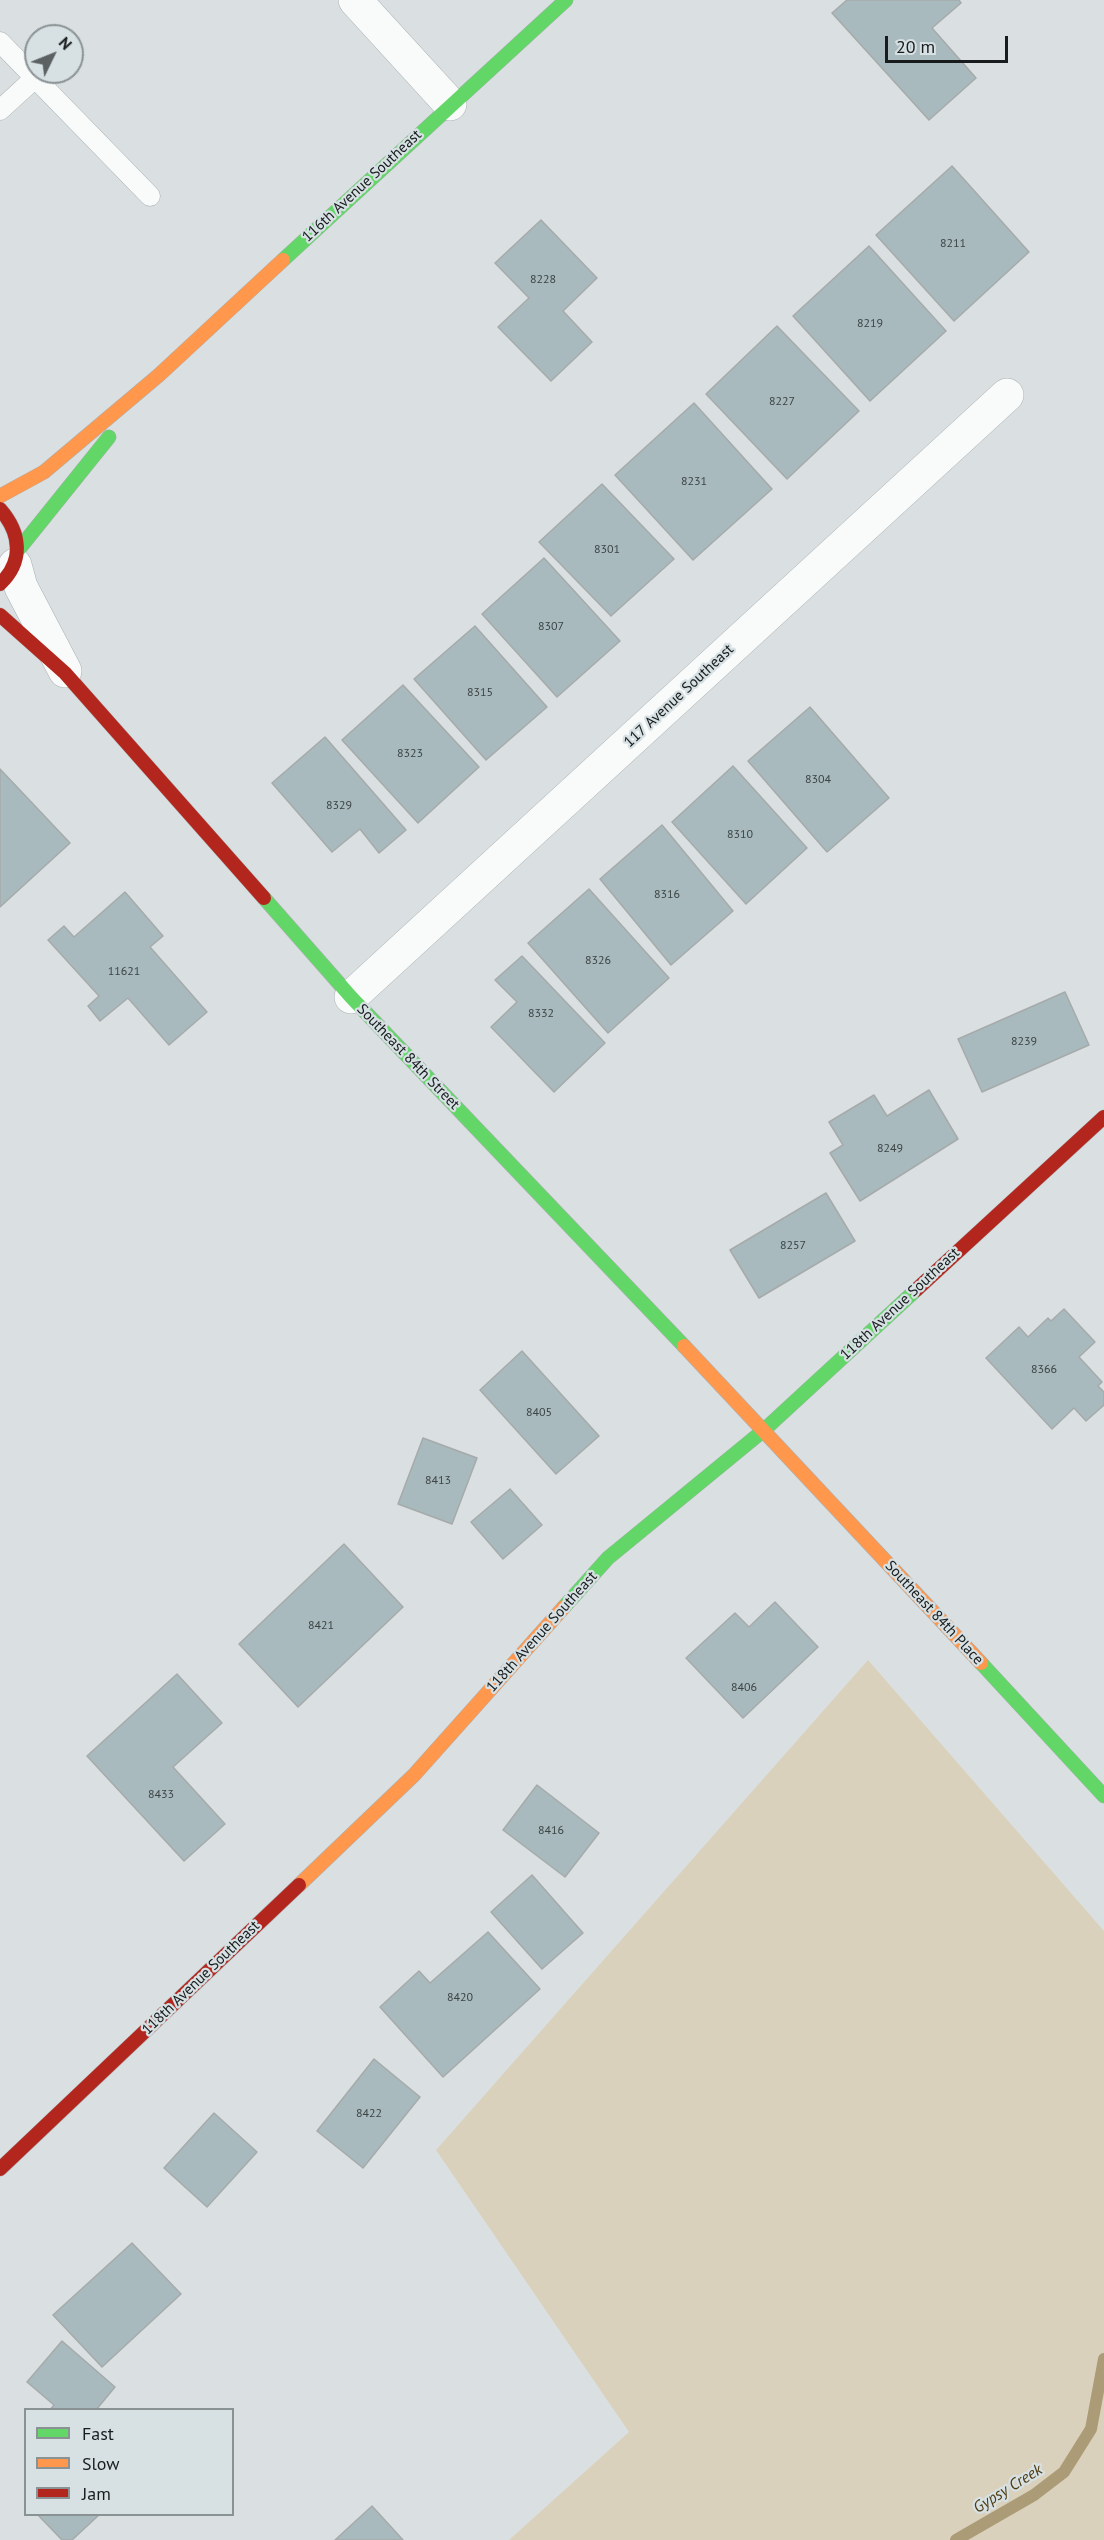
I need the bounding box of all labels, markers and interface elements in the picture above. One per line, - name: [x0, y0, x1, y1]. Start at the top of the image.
- north arrow: [24, 24, 84, 84]
- scale bar: [888, 24, 1011, 62]
- text: N: [55, 32, 77, 54]
- text: 20 m: [896, 35, 935, 58]
- street label: 116th Avenue Southeast: [299, 126, 425, 246]
- house number: 8211: [940, 237, 966, 251]
- house number: 8228: [530, 273, 556, 287]
- house number: 8219: [857, 317, 883, 331]
- house number: 8227: [769, 395, 795, 409]
- house number: 8231: [681, 475, 707, 489]
- house number: 8301: [594, 543, 620, 557]
- house number: 8307: [538, 620, 564, 634]
- street label: 117 Avenue Southeast: [620, 641, 738, 751]
- house number: 8315: [467, 686, 493, 700]
- house number: 8323: [397, 747, 423, 761]
- house number: 8304: [805, 773, 831, 787]
- house number: 8329: [326, 799, 352, 813]
- house number: 8310: [727, 828, 753, 842]
- house number: 8316: [654, 888, 680, 902]
- house number: 8326: [585, 954, 611, 968]
- house number: 11621: [108, 965, 140, 979]
- street label: Southeast 84th Street: [353, 1000, 463, 1114]
- house number: 8332: [528, 1007, 554, 1021]
- house number: 8239: [1011, 1035, 1037, 1049]
- house number: 8249: [877, 1142, 903, 1156]
- house number: 8257: [780, 1239, 806, 1253]
- street label: 118th Avenue Southeast: [837, 1244, 963, 1364]
- house number: 8366: [1031, 1363, 1057, 1377]
- house number: 8405: [526, 1406, 552, 1420]
- house number: 8413: [425, 1474, 451, 1488]
- street label: Southeast 84th Place: [881, 1557, 987, 1669]
- street label: 118th Avenue Southeast: [483, 1568, 601, 1696]
- house number: 8421: [308, 1619, 334, 1633]
- house number: 8406: [731, 1681, 757, 1695]
- house number: 8433: [148, 1788, 174, 1802]
- house number: 8416: [538, 1824, 564, 1838]
- street label: 118th Avenue Southeast: [138, 1917, 264, 2039]
- house number: 8420: [447, 1991, 473, 2005]
- house number: 8422: [356, 2107, 382, 2121]
- legend: [24, 2408, 234, 2516]
- text: Fast: [82, 2422, 114, 2445]
- text: Slow: [82, 2452, 120, 2475]
- water label: Gypsy Creek: [970, 2460, 1046, 2518]
- text: Jam: [82, 2482, 111, 2505]

